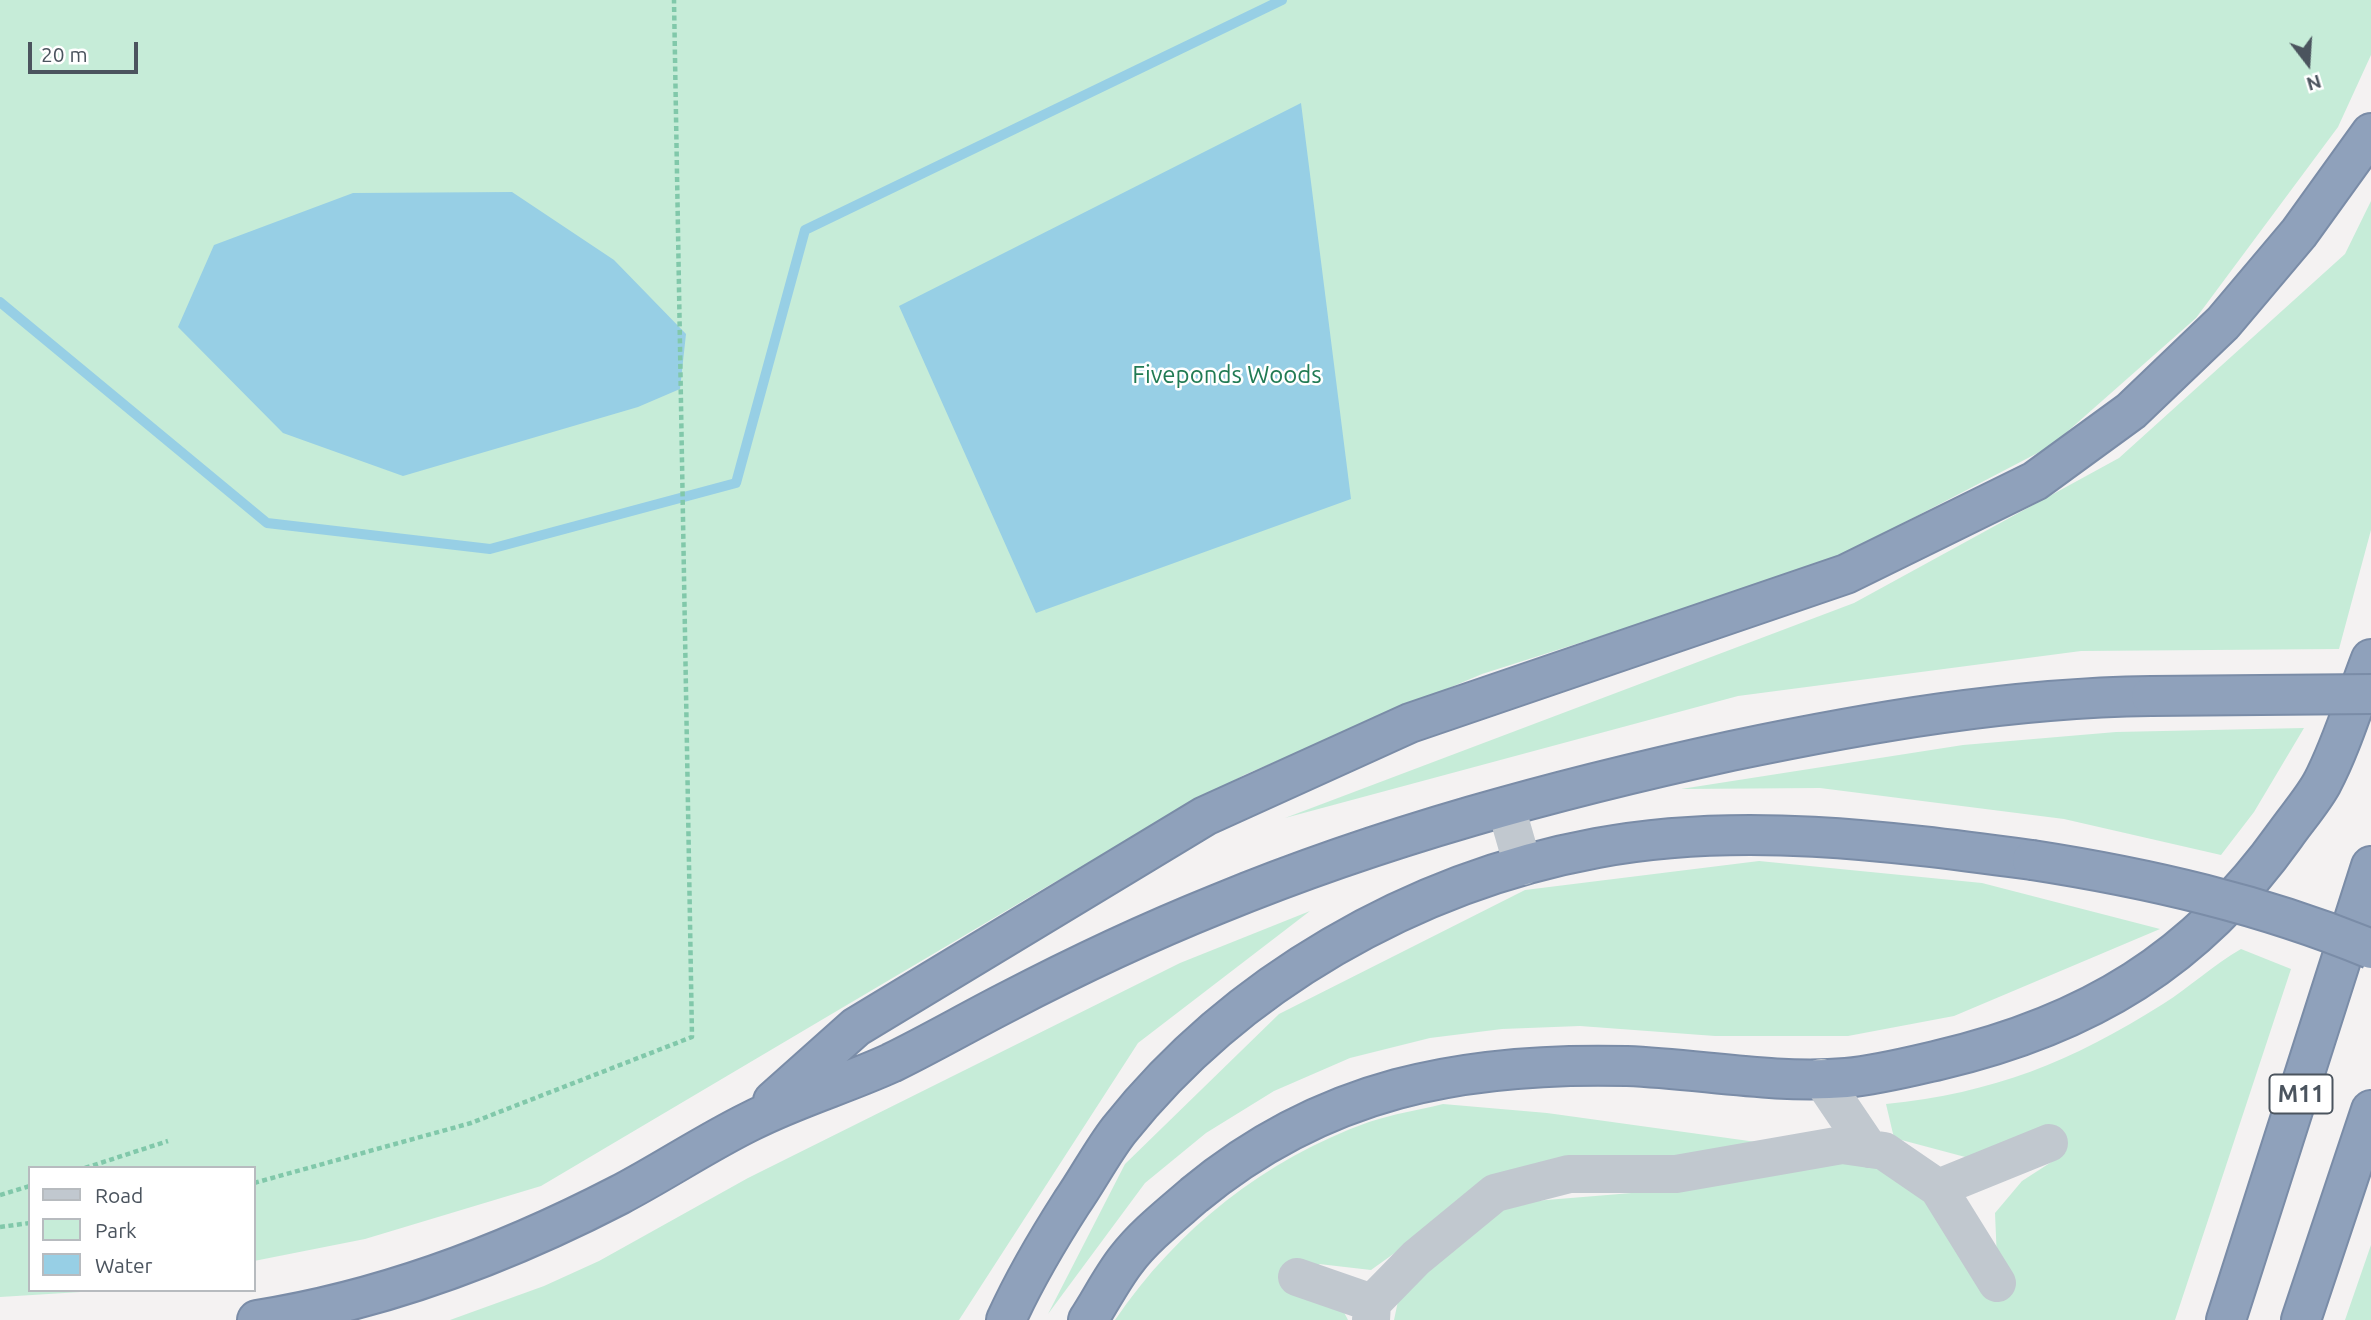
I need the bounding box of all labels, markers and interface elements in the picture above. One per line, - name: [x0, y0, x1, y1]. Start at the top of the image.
- scale bar: [32, 28, 142, 72]
- north arrow: [2273, 28, 2343, 98]
- text: 20 m: [41, 42, 88, 66]
- text: N: [2304, 70, 2324, 96]
- park label: Fiveponds Woods: [1132, 361, 1322, 389]
- road number: M11: [2270, 1074, 2332, 1114]
- legend: [28, 1166, 256, 1292]
- text: Road: [95, 1183, 143, 1207]
- text: Park: [95, 1218, 137, 1242]
- text: Water: [95, 1253, 153, 1277]

